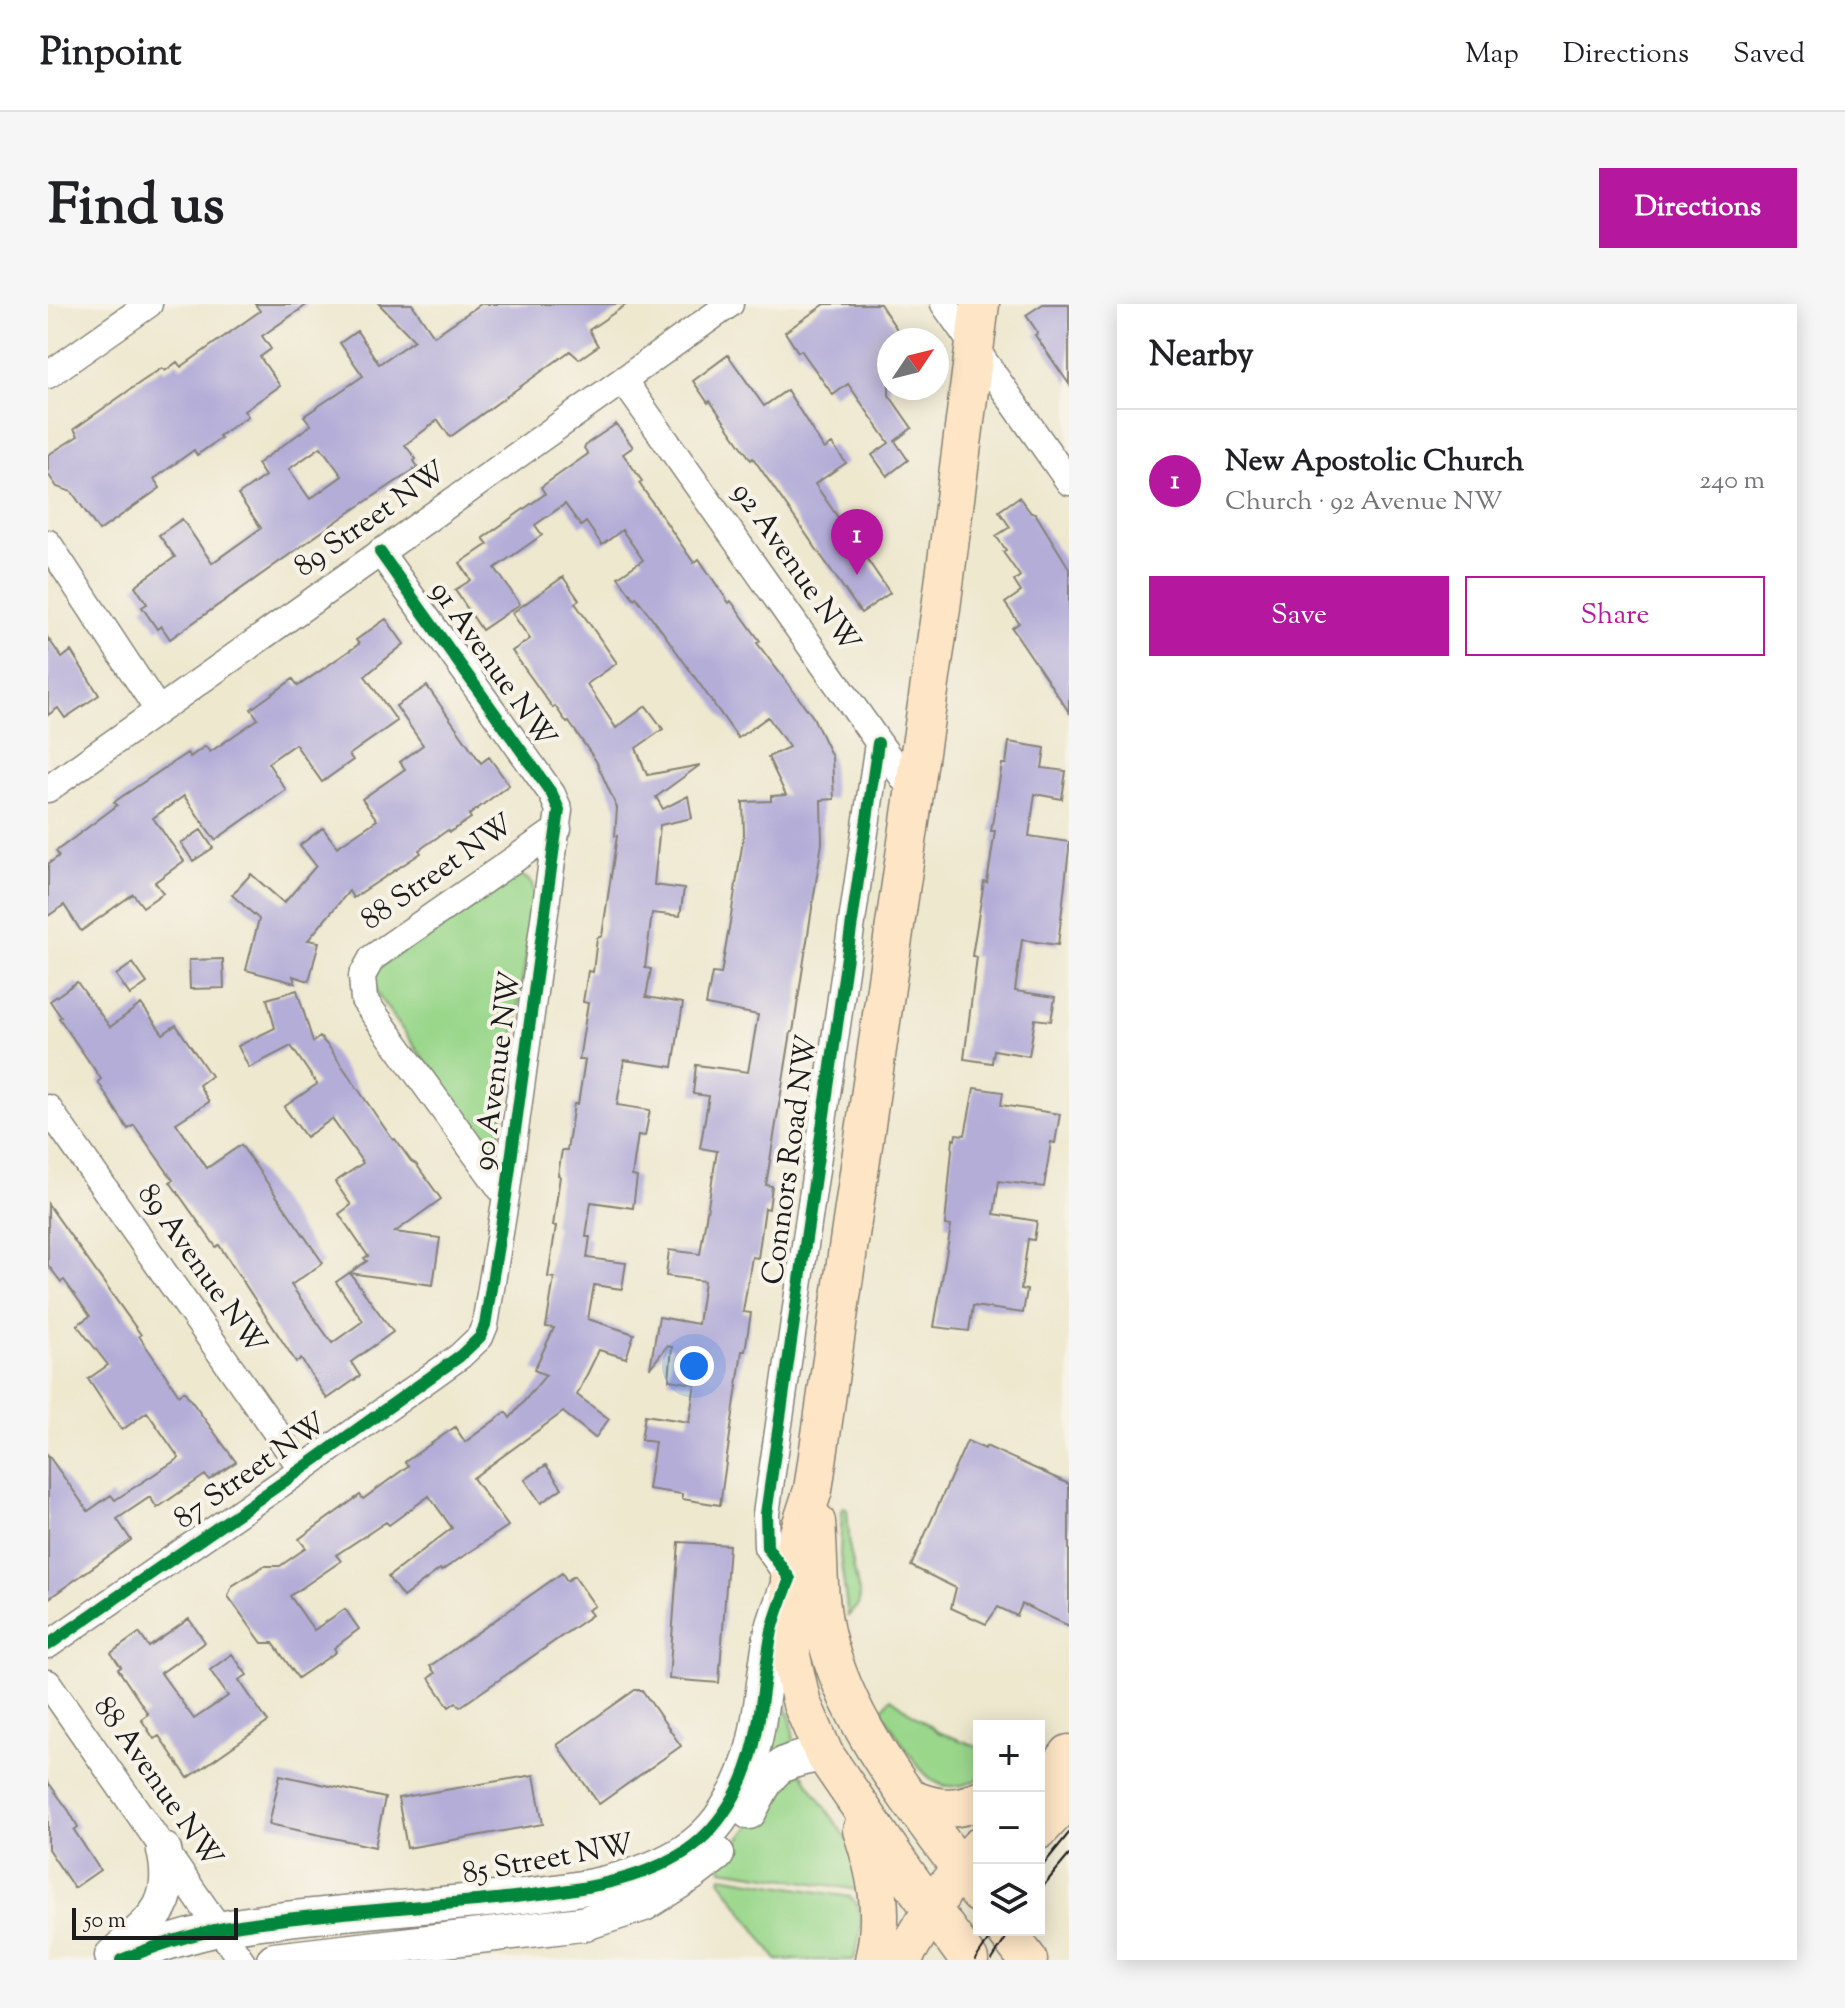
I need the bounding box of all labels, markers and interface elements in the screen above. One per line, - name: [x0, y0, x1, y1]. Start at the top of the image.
- text: Pinpoint: [40, 28, 182, 82]
- text: Map: [1465, 35, 1519, 75]
- text: Directions: [1563, 35, 1689, 75]
- text: Saved: [1733, 35, 1805, 75]
- text: Find us: [48, 168, 224, 249]
- button: Directions: [1599, 168, 1797, 248]
- north arrow: [877, 328, 949, 400]
- text: Nearby: [1149, 332, 1254, 381]
- text: New Apostolic Church: [1225, 441, 1524, 484]
- street label: 89 Street NW: [286, 452, 456, 588]
- text: 1: [1171, 463, 1179, 500]
- text: 240 m: [1699, 463, 1765, 500]
- street label: 92 Avenue NW: [720, 474, 870, 662]
- text: Church · 92 Avenue NW: [1225, 484, 1503, 521]
- pin: 1: [831, 509, 883, 575]
- street label: 91 Avenue NW: [418, 573, 566, 757]
- button: Save: [1149, 576, 1449, 656]
- button: Share: [1465, 576, 1765, 656]
- street label: 88 Street NW: [353, 804, 523, 942]
- street label: 90 Avenue NW: [463, 969, 533, 1173]
- street label: Connors Road NW: [752, 1032, 830, 1288]
- street label: 89 Avenue NW: [126, 1176, 276, 1364]
- your location: [674, 1346, 714, 1386]
- street label: 87 Street NW: [166, 1403, 336, 1541]
- street label: 88 Avenue NW: [82, 1689, 232, 1877]
- map controls: [973, 1720, 1045, 1936]
- button: +: [973, 1720, 1045, 1792]
- button: −: [973, 1792, 1045, 1864]
- street label: 85 Street NW: [459, 1824, 637, 1896]
- button: layers: [973, 1864, 1045, 1936]
- scale bar: [72, 1904, 238, 1940]
- text: 50 m: [84, 1906, 126, 1938]

